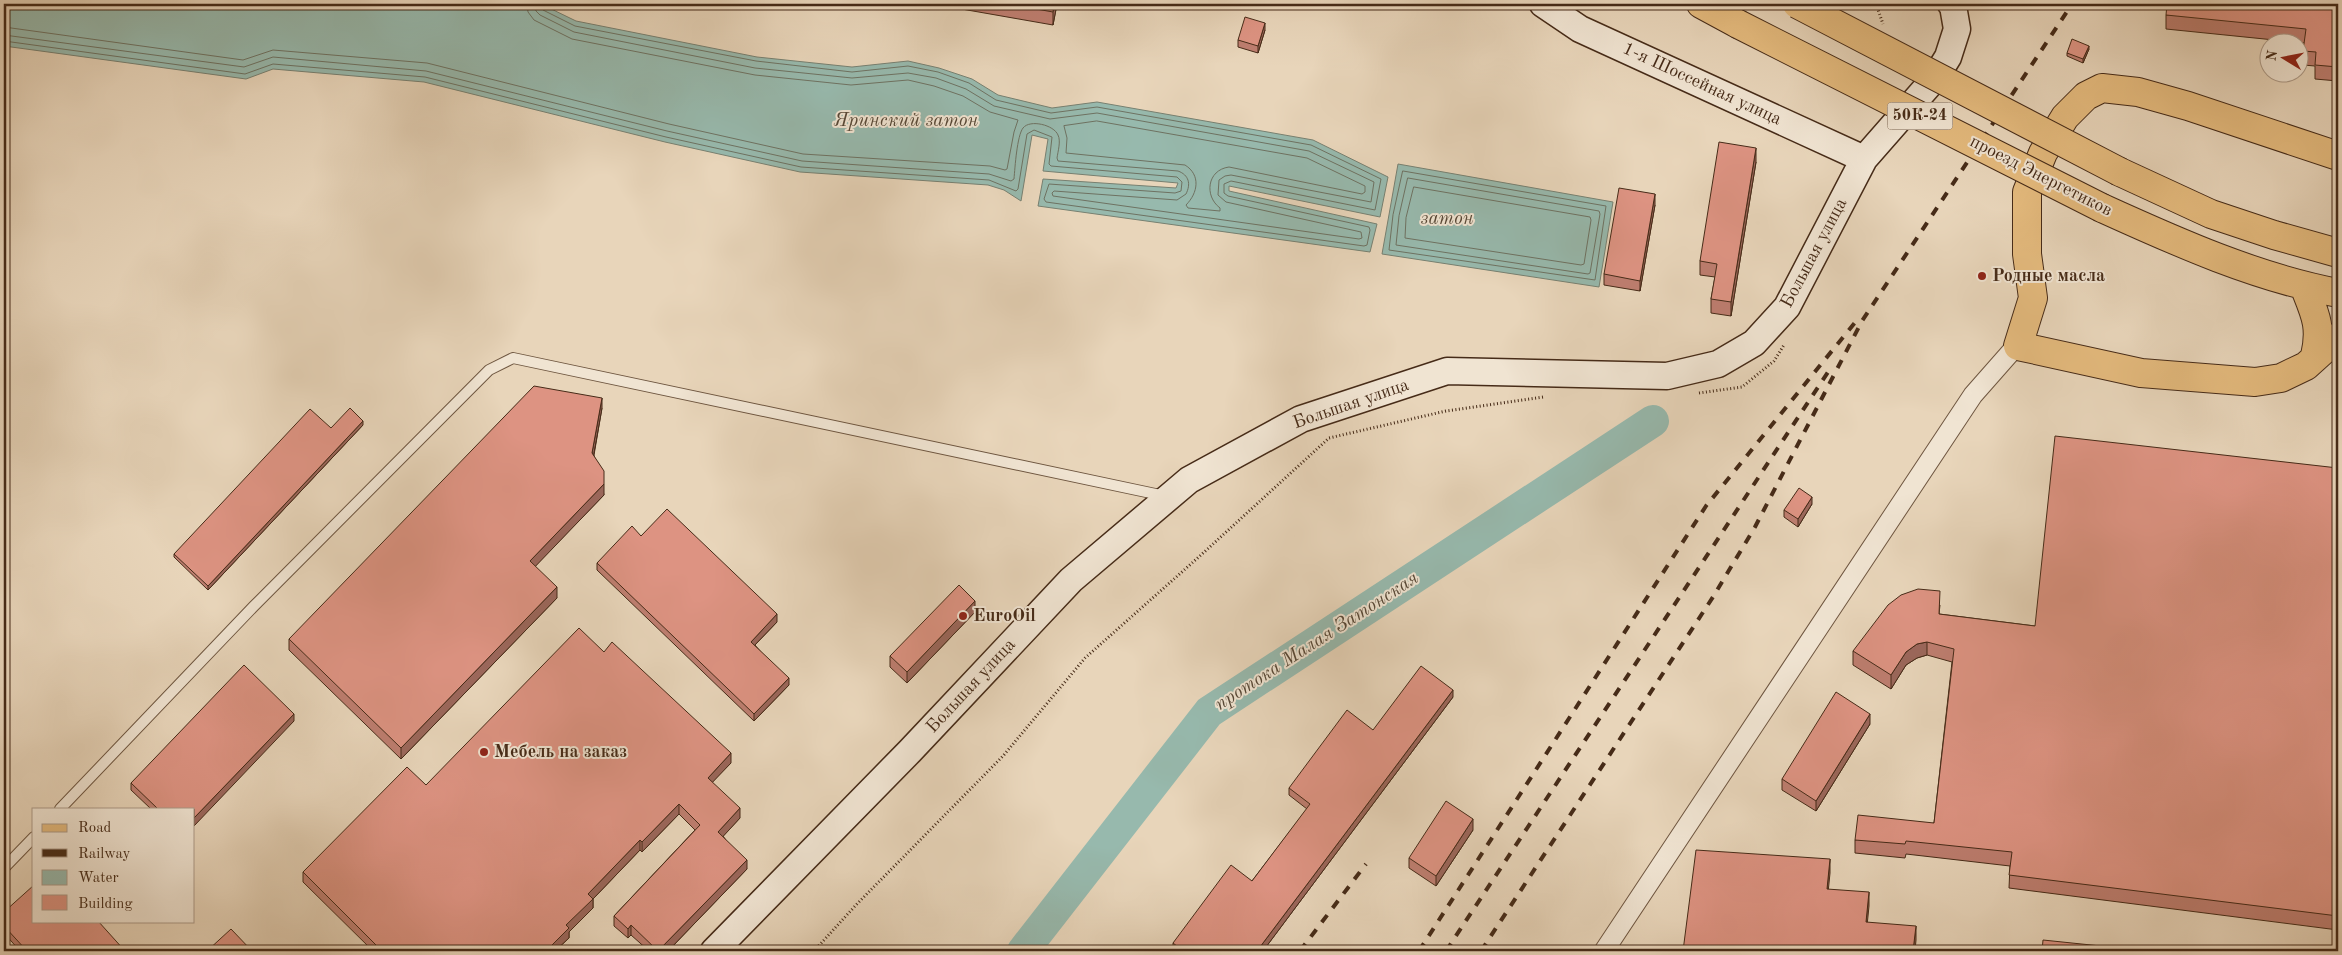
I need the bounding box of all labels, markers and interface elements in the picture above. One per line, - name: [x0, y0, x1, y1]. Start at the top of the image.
- north arrow: [2260, 32, 2310, 82]
- street label: 1-я Шоссейная улица: [1620, 39, 1784, 129]
- text: N: [2264, 49, 2280, 62]
- road number: 50К-24: [1888, 102, 1952, 130]
- water label: Яринский затон: [834, 112, 979, 131]
- street label: проезд Энергетиков: [1967, 132, 2115, 220]
- street label: Большая улица: [1778, 195, 1850, 311]
- water label: затон: [1421, 210, 1474, 229]
- place label: Родные масла: [1992, 267, 2105, 285]
- marker: Родные масла: [1976, 270, 1988, 282]
- street label: Большая улица: [1291, 376, 1411, 432]
- water label: протока Малая Затонская: [1211, 568, 1422, 715]
- place label: EuroOil: [973, 607, 1036, 625]
- marker: EuroOil: [957, 610, 969, 622]
- street label: Большая улица: [923, 635, 1019, 736]
- place label: Мебель на заказ: [494, 743, 627, 761]
- marker: Мебель на заказ: [478, 746, 490, 758]
- legend: [32, 808, 195, 922]
- text: Road: [78, 821, 112, 836]
- text: Railway: [78, 847, 131, 862]
- text: Water: [78, 871, 119, 886]
- text: Building: [78, 897, 133, 912]

